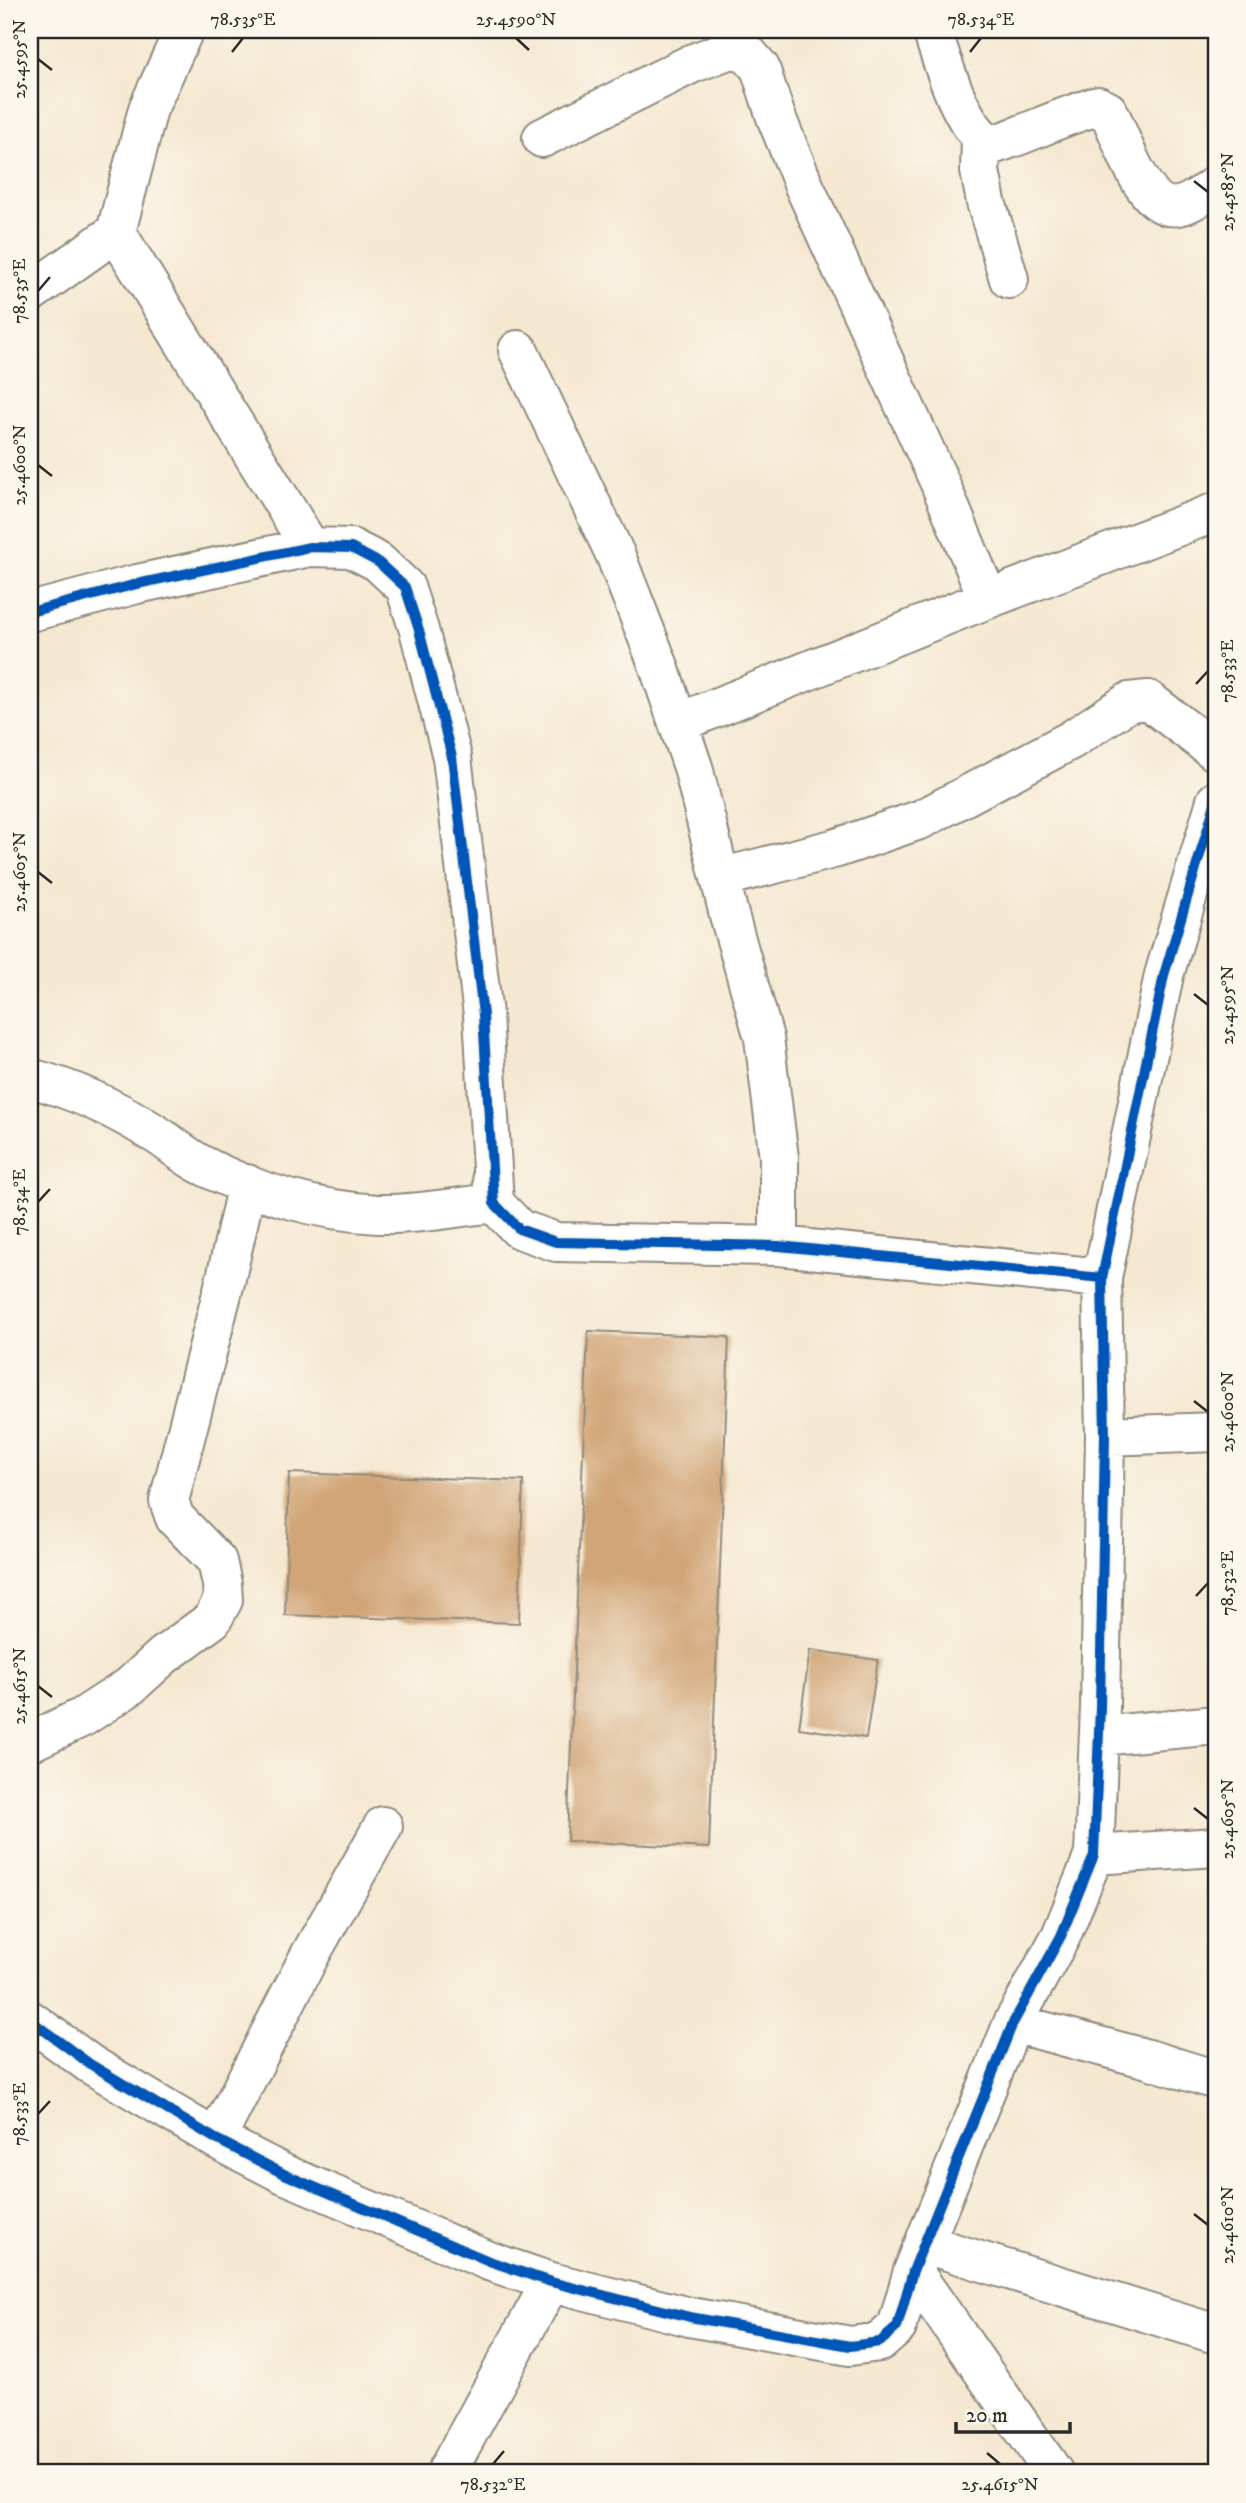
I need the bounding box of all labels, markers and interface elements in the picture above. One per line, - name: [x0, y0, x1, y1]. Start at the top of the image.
- text: 78.535°E: [210, 9, 276, 31]
- text: 25.4590°N: [476, 9, 556, 31]
- text: 78.534°E: [947, 9, 1015, 31]
- text: 25.4595°N: [9, 19, 31, 99]
- text: 25.4585°N: [1217, 152, 1239, 232]
- text: 78.535°E: [9, 258, 31, 324]
- text: 25.4600°N: [9, 424, 31, 506]
- text: 78.533°E: [1217, 639, 1239, 703]
- text: 25.4605°N: [9, 832, 31, 912]
- text: 25.4595°N: [1217, 965, 1239, 1045]
- text: 78.534°E: [9, 1168, 31, 1236]
- text: 25.4600°N: [1217, 1371, 1239, 1453]
- text: 78.532°E: [1217, 1550, 1239, 1616]
- text: 25.4615°N: [9, 1647, 31, 1725]
- text: 25.4605°N: [1217, 1779, 1239, 1859]
- text: 78.533°E: [9, 2082, 31, 2146]
- text: 25.4610°N: [1217, 2186, 1239, 2264]
- scale bar: [956, 2391, 1069, 2435]
- text: 20 m: [966, 2403, 1008, 2429]
- text: 78.532°E: [460, 2474, 526, 2496]
- text: 25.4615°N: [961, 2474, 1039, 2496]

